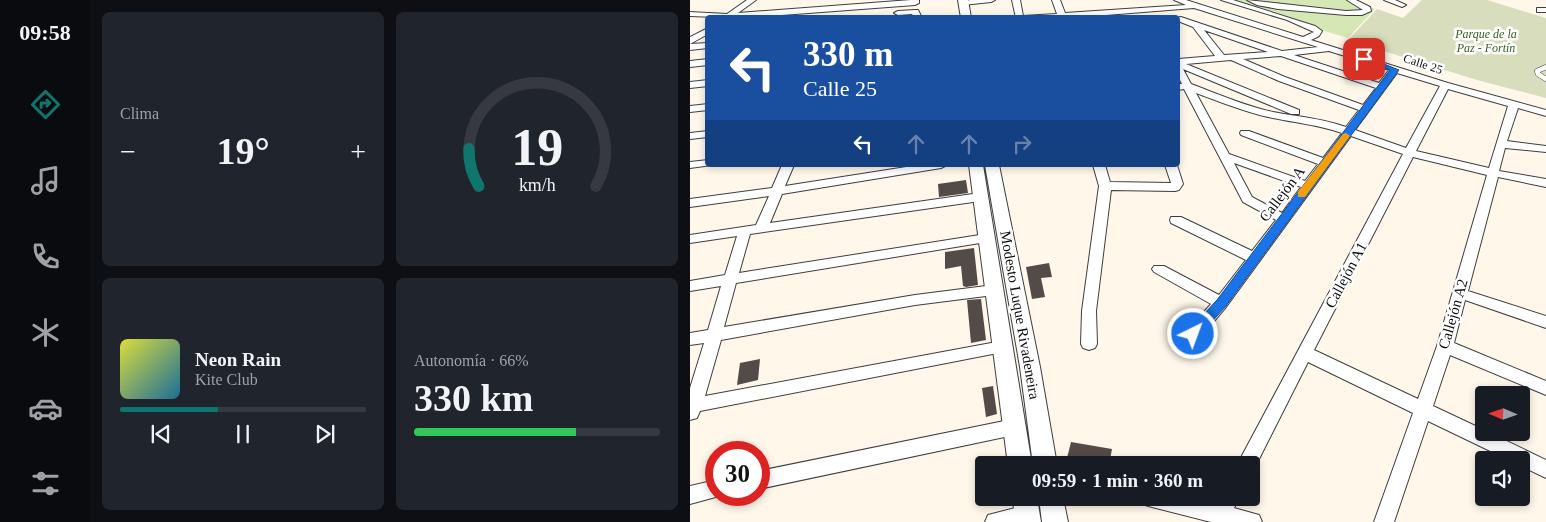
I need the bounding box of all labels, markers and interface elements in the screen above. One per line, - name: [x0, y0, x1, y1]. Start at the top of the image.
- text: 09:58: [19, 20, 71, 45]
- park label: Parque de la Paz - Fortín: [1454, 27, 1517, 55]
- icon: left: [720, 35, 785, 100]
- text: 330 m: [803, 35, 893, 74]
- pin: [1343, 38, 1385, 80]
- icon: arrive: [1350, 45, 1378, 73]
- street label: Calle 25: [1402, 51, 1444, 77]
- text: Calle 25: [803, 76, 877, 101]
- icon: directions: [28, 87, 63, 122]
- text: Clima: [120, 105, 159, 122]
- text: 19: [511, 119, 563, 176]
- text: 19°: [216, 130, 270, 172]
- icon: left: [849, 130, 877, 158]
- icon: ahead: [902, 130, 930, 158]
- icon: ahead: [955, 130, 983, 158]
- icon: right: [1008, 130, 1036, 158]
- text: −: [120, 136, 136, 167]
- text: +: [350, 136, 366, 167]
- icon: music: [28, 163, 63, 198]
- street label: Callejón A: [1256, 163, 1308, 225]
- text: km/h: [519, 175, 555, 195]
- street label: Modesto Luque Rivadeneira: [997, 230, 1043, 401]
- icon: phone: [28, 239, 63, 274]
- street label: Callejón A1: [1322, 239, 1370, 311]
- street label: Callejón A2: [1435, 277, 1471, 351]
- position arrow: [1166, 307, 1218, 359]
- icon: climate: [28, 315, 63, 350]
- text: Neon Rain: [195, 349, 281, 370]
- text: Autonomía · 66%: [414, 352, 529, 369]
- text: Kite Club: [195, 371, 258, 388]
- text: 330 km: [414, 377, 533, 419]
- north arrow: [1475, 386, 1530, 441]
- map controls: [1475, 386, 1530, 506]
- icon: car: [28, 391, 63, 426]
- icon: previous: [147, 420, 175, 448]
- icon: pause: [229, 420, 257, 448]
- icon: next: [311, 420, 339, 448]
- speed limit sign: 30: [705, 441, 770, 506]
- button: sound: [1475, 451, 1530, 506]
- icon: filters: [28, 466, 63, 501]
- text: 09:59 · 1 min · 360 m: [1032, 470, 1203, 491]

